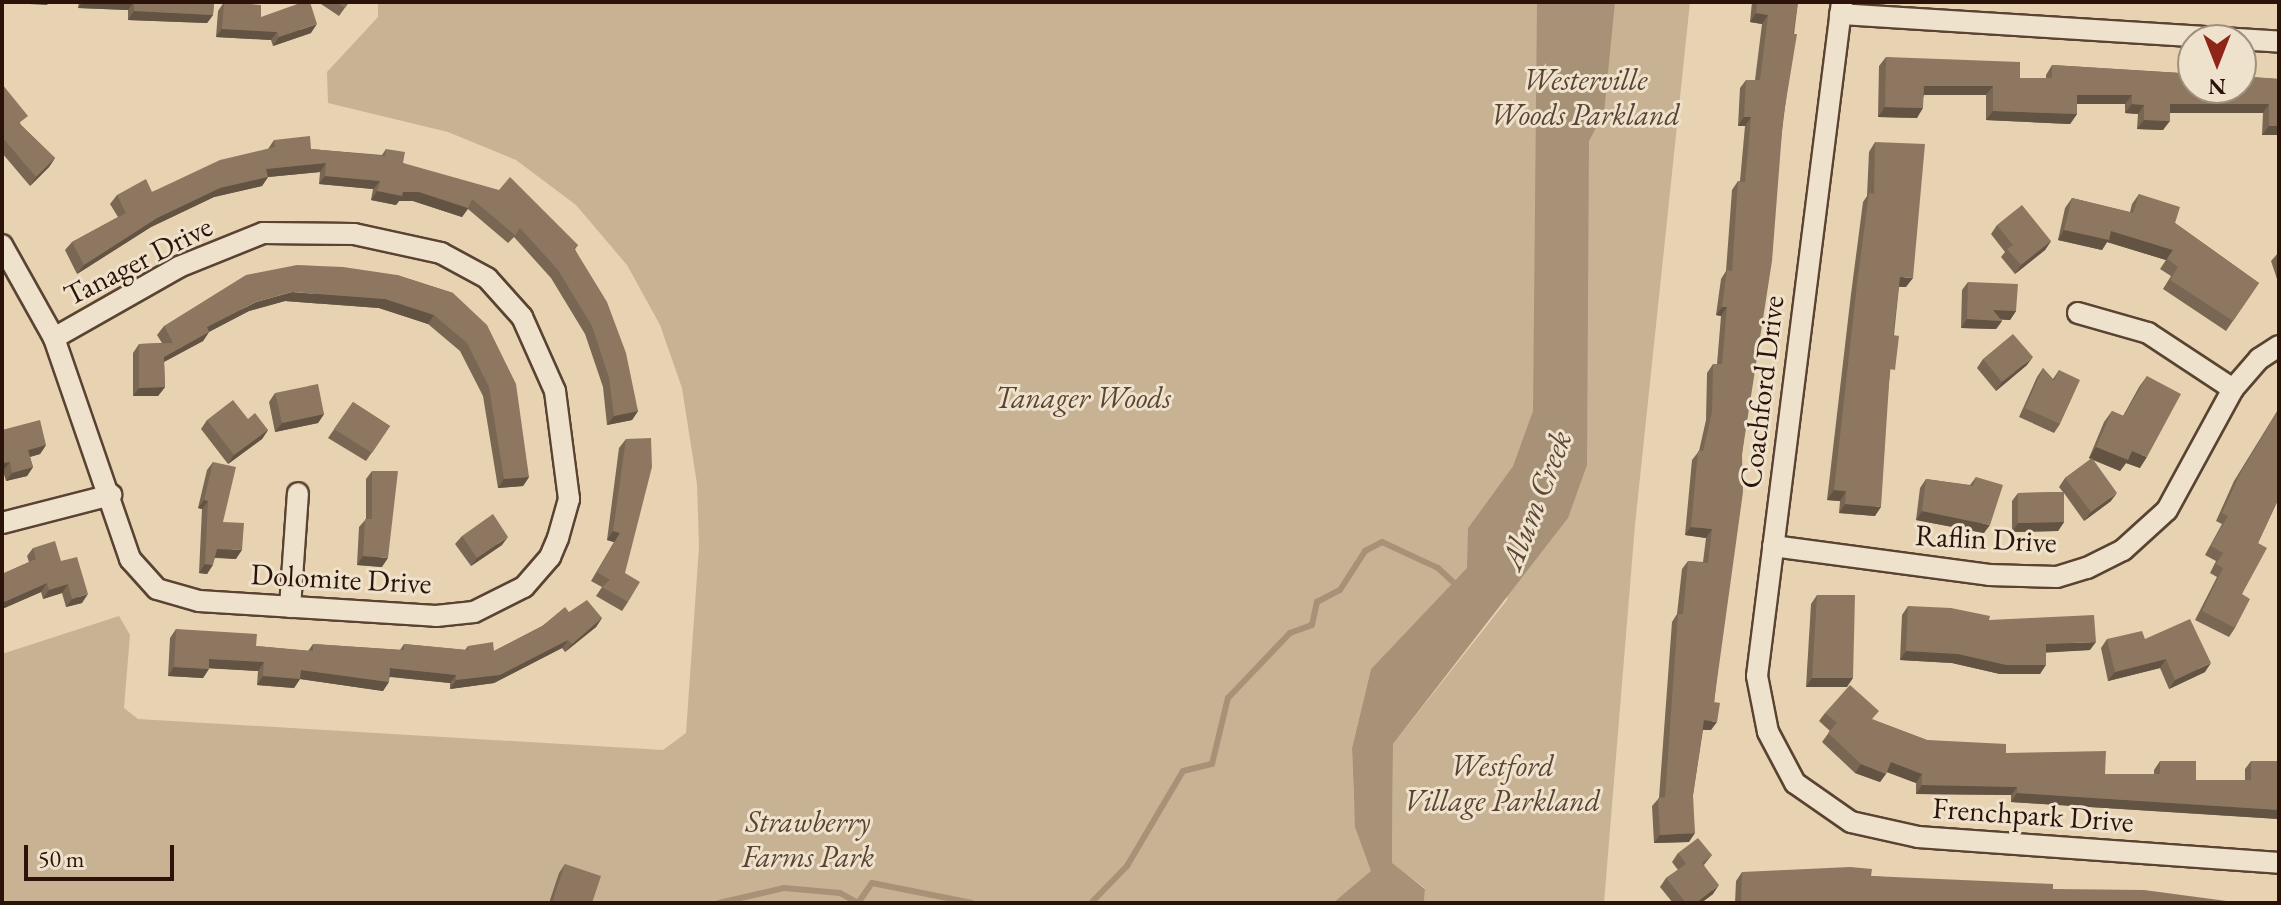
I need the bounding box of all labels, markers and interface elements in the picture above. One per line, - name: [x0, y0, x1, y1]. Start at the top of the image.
- north arrow: [2177, 24, 2257, 104]
- park label: Westerville Woods Parkland: [1490, 62, 1680, 132]
- text: N: [2208, 72, 2226, 101]
- street label: Tanager Drive: [58, 208, 218, 314]
- street label: Coachford Drive: [1732, 293, 1792, 491]
- park label: Tanager Woods: [995, 380, 1171, 416]
- water label: Alum Creek: [1492, 425, 1580, 575]
- street label: Raflin Drive: [1914, 517, 2058, 561]
- street label: Dolomite Drive: [250, 556, 432, 602]
- park label: Westford Village Parkland: [1404, 748, 1600, 818]
- street label: Frenchpark Drive: [1931, 790, 2135, 840]
- park label: Strawberry Farms Park: [742, 804, 874, 874]
- scale bar: [28, 829, 178, 879]
- text: 50 m: [38, 843, 85, 874]

